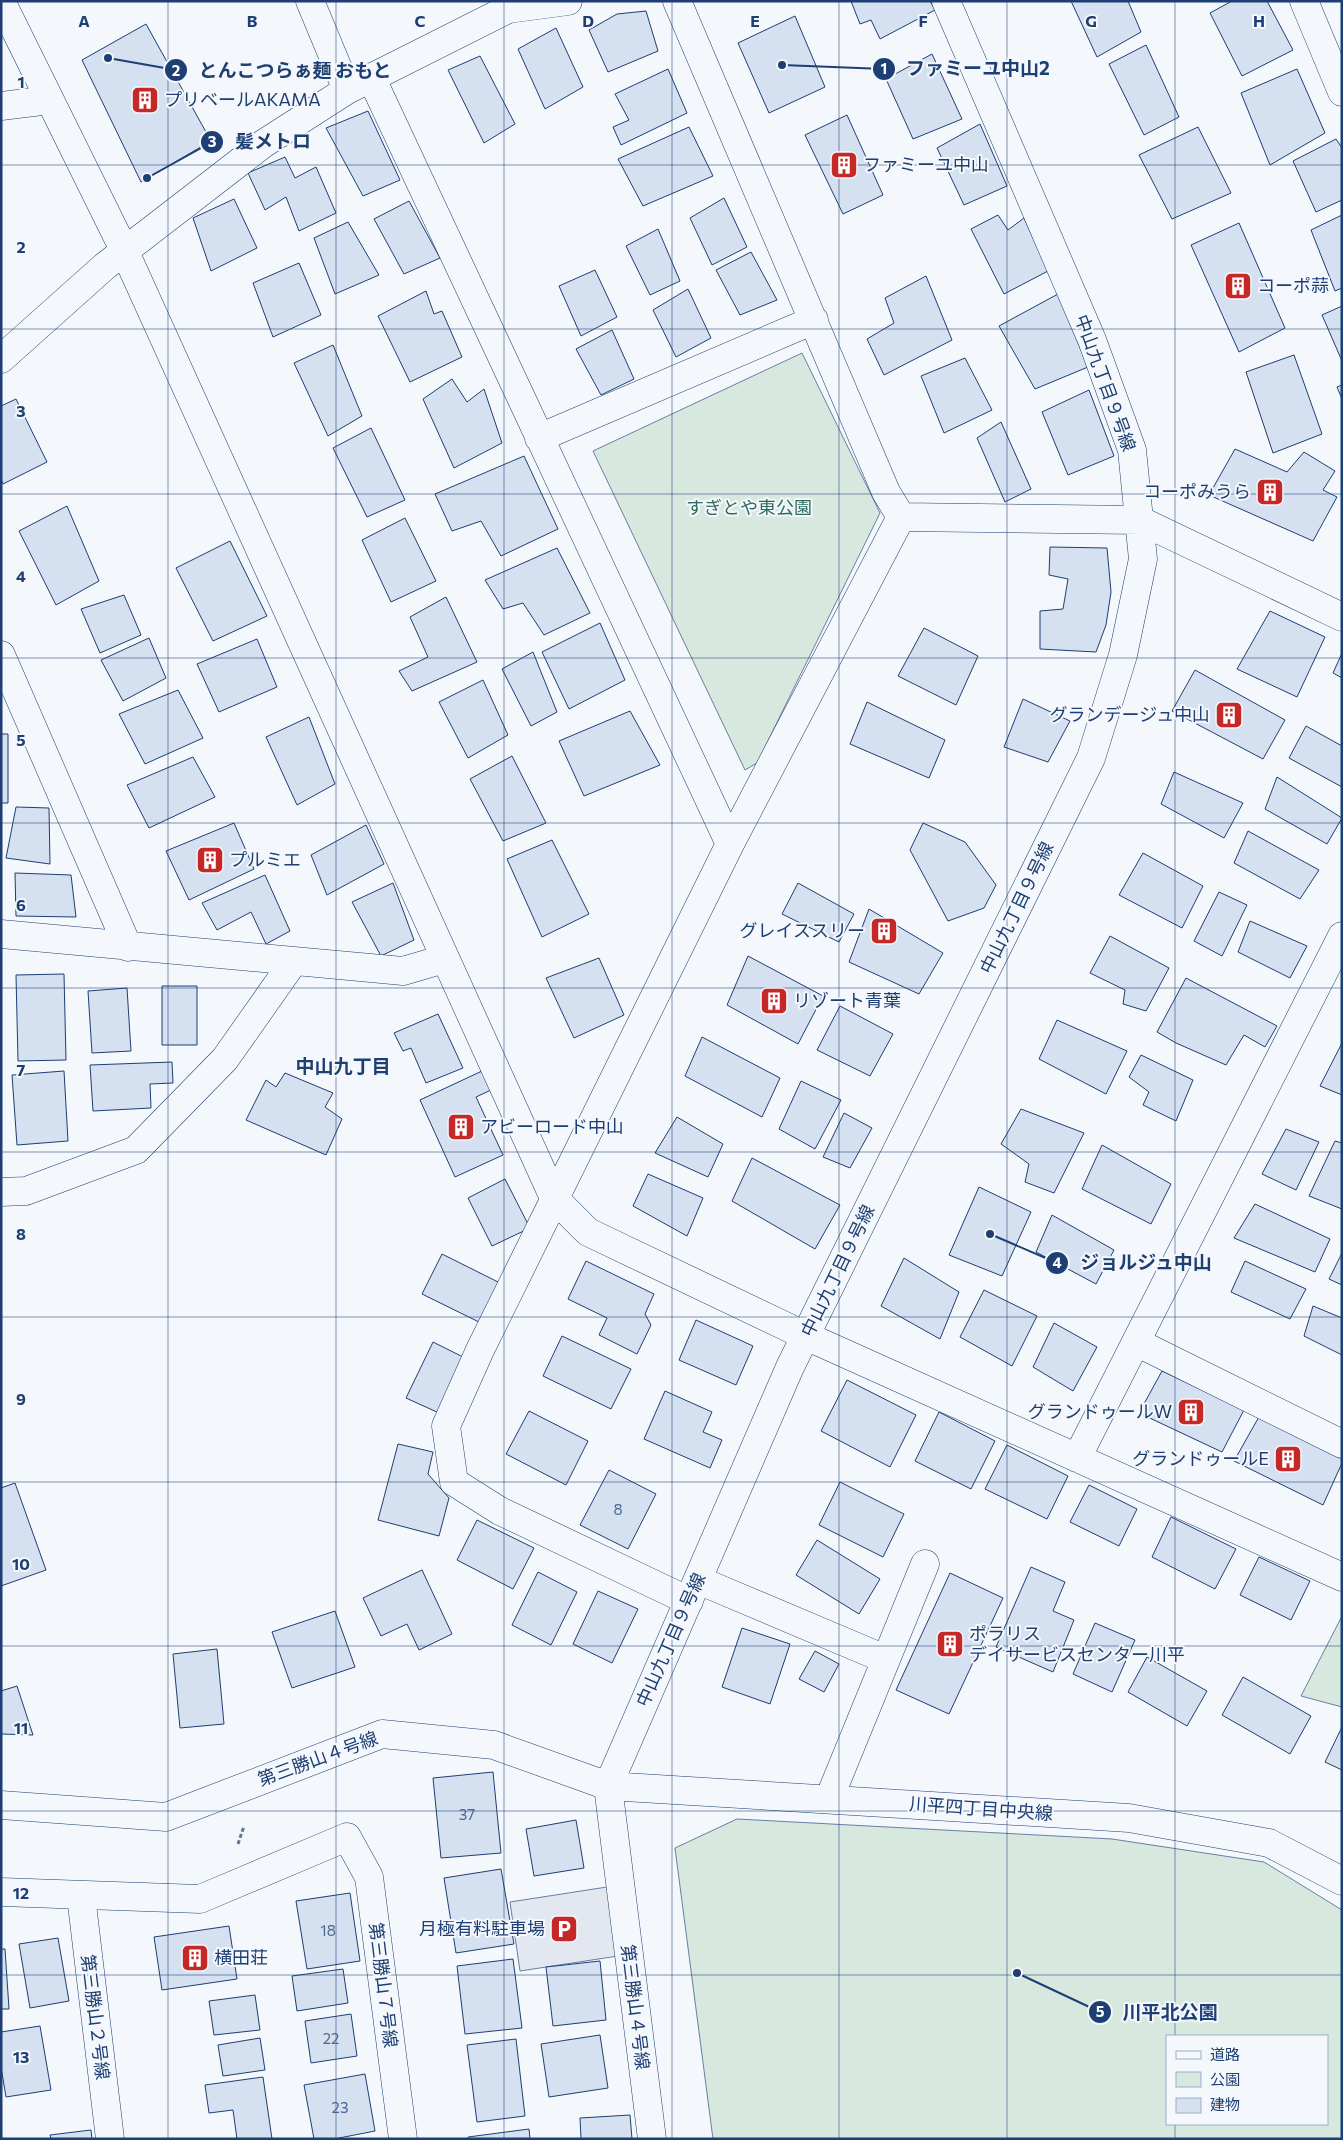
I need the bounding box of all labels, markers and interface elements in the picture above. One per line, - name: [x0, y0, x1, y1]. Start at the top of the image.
- text: A: [78, 11, 90, 30]
- text: B: [247, 11, 258, 30]
- text: C: [415, 11, 426, 30]
- text: D: [582, 11, 594, 30]
- text: E: [750, 11, 760, 30]
- text: F: [918, 11, 928, 30]
- text: G: [1085, 11, 1097, 30]
- text: H: [1253, 11, 1265, 30]
- callout: ファミーユ中山2: [871, 52, 1060, 86]
- callout: とんこつらぁ麺 おもと: [163, 53, 402, 87]
- text: ファミーユ中山2: [906, 56, 1050, 79]
- text: とんこつらぁ麺 おもと: [198, 58, 392, 81]
- text: 1: [881, 59, 887, 77]
- text: 2: [172, 61, 180, 79]
- text: 1: [17, 72, 25, 91]
- building icon: プリベールAKAMA: [130, 85, 160, 115]
- place label: プリベールAKAMA: [164, 88, 321, 110]
- callout: 髪メトロ: [200, 125, 321, 159]
- text: 髪メトロ: [235, 129, 311, 152]
- text: 3: [208, 132, 217, 150]
- building icon: ファミーユ中山: [829, 150, 859, 180]
- place label: ファミーユ中山: [863, 153, 989, 175]
- text: 2: [16, 237, 26, 256]
- building icon: コーポ蒜: [1223, 271, 1253, 301]
- place label: コーポ蒜: [1257, 274, 1329, 296]
- street label: 中山九丁目９号線: [1071, 311, 1141, 454]
- text: 3: [16, 401, 26, 420]
- building icon: コーポみうら: [1255, 477, 1285, 507]
- place label: コーポみうら: [1143, 480, 1251, 502]
- park label: すぎとや東公園: [686, 496, 812, 518]
- text: 4: [16, 566, 26, 585]
- building icon: グランデージュ中山: [1214, 700, 1244, 730]
- place label: グランデージュ中山: [1050, 703, 1210, 725]
- text: 5: [16, 730, 26, 749]
- street label: 中山九丁目９号線: [975, 838, 1058, 977]
- building icon: プルミエ: [195, 845, 225, 875]
- place label: プルミエ: [229, 848, 301, 870]
- text: 6: [16, 895, 26, 914]
- building icon: グレイススリー: [869, 916, 899, 946]
- place label: グレイススリー: [740, 919, 865, 941]
- building icon: リゾート青葉: [759, 986, 789, 1016]
- place label: リゾート青葉: [793, 989, 901, 1011]
- district label: 中山九丁目: [295, 1054, 391, 1077]
- text: 7: [17, 1060, 26, 1079]
- building icon: アビーロード中山: [446, 1112, 476, 1142]
- place label: アビーロード中山: [480, 1115, 624, 1137]
- street label: 中山九丁目９号線: [796, 1201, 879, 1340]
- text: 8: [16, 1224, 26, 1243]
- callout: ジョルジュ中山: [1045, 1246, 1223, 1280]
- text: ジョルジュ中山: [1080, 1250, 1212, 1273]
- text: 4: [1052, 1253, 1062, 1271]
- text: 9: [16, 1389, 26, 1408]
- building icon: グランドゥールW: [1176, 1397, 1206, 1427]
- place label: グランドゥールW: [1028, 1400, 1172, 1422]
- building icon: グランドゥールE: [1273, 1444, 1303, 1474]
- place label: グランドゥールE: [1132, 1447, 1269, 1469]
- house number: 8: [613, 1500, 623, 1518]
- text: 10: [12, 1554, 30, 1573]
- street label: 中山九丁目９号線: [631, 1569, 709, 1710]
- place label: ポラリス デイサービスセンター川平: [969, 1622, 1185, 1665]
- building icon: ポラリス デイサービスセンター川平: [935, 1629, 965, 1659]
- text: 11: [14, 1718, 28, 1737]
- street label: 第三勝山４号線: [255, 1726, 381, 1790]
- street label: 川平四丁目中央線: [908, 1792, 1054, 1824]
- house number: 37: [459, 1805, 475, 1823]
- text: 12: [13, 1883, 29, 1902]
- parking icon: 月極有料駐車場: [549, 1914, 579, 1944]
- place label: 月極有料駐車場: [419, 1917, 545, 1939]
- house number: 18: [320, 1921, 336, 1939]
- street label: 第三勝山７号線: [365, 1921, 403, 2049]
- building icon: 横田荘: [180, 1943, 210, 1973]
- street label: 第三勝山４号線: [617, 1943, 655, 2071]
- place label: 横田荘: [214, 1946, 268, 1968]
- street label: 第三勝山２号線: [77, 1953, 115, 2081]
- callout: 川平北公園: [1087, 1995, 1227, 2029]
- text: 川平北公園: [1122, 2000, 1218, 2023]
- text: 5: [1096, 2002, 1105, 2020]
- house number: 22: [323, 2029, 339, 2047]
- legend: [1166, 2035, 1328, 2125]
- text: 道路: [1210, 2045, 1240, 2063]
- text: 13: [13, 2047, 29, 2066]
- text: 公園: [1210, 2070, 1240, 2088]
- text: 建物: [1210, 2095, 1240, 2113]
- house number: 23: [332, 2098, 348, 2116]

